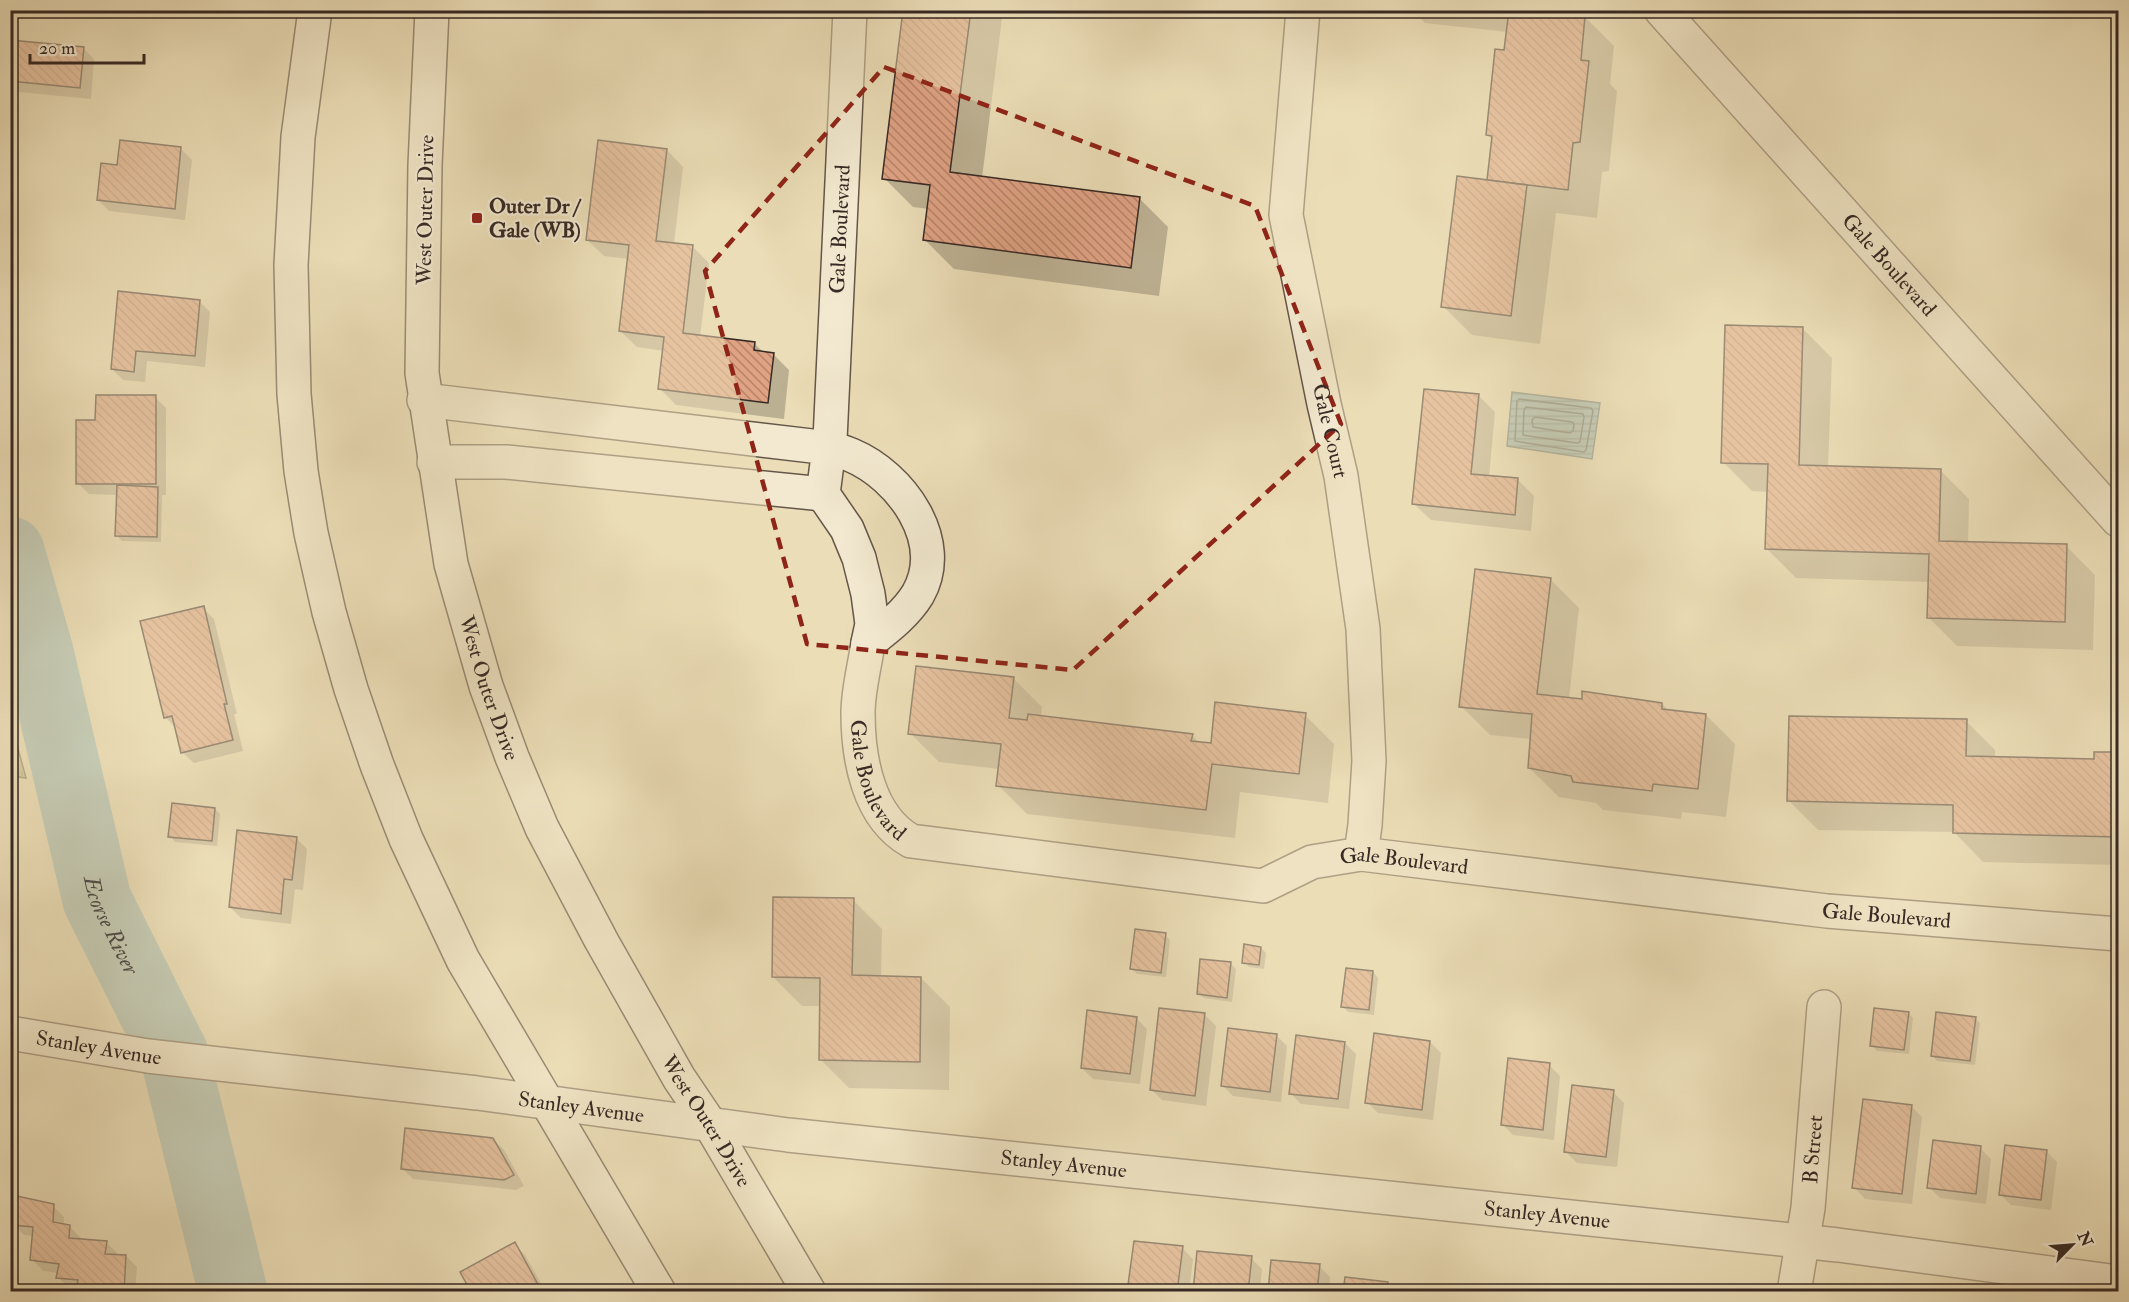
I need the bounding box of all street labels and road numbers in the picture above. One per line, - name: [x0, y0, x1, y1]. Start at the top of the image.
- street label: West Outer Drive: [411, 134, 440, 286]
- street label: Gale Boulevard: [824, 163, 857, 294]
- street label: Gale Boulevard: [1836, 208, 1943, 323]
- street label: Gale Court: [1306, 381, 1354, 481]
- street label: West Outer Drive: [452, 612, 525, 764]
- street label: Gale Boulevard: [844, 719, 912, 847]
- street label: Gale Boulevard: [1338, 841, 1470, 881]
- street label: Gale Boulevard: [1821, 898, 1953, 935]
- street label: Stanley Avenue: [34, 1025, 163, 1071]
- street label: West Outer Drive: [654, 1050, 757, 1192]
- street label: Stanley Avenue: [516, 1086, 646, 1129]
- street label: B Street: [1797, 1114, 1829, 1185]
- street label: Stanley Avenue: [999, 1144, 1128, 1184]
- street label: Stanley Avenue: [1483, 1195, 1612, 1235]

